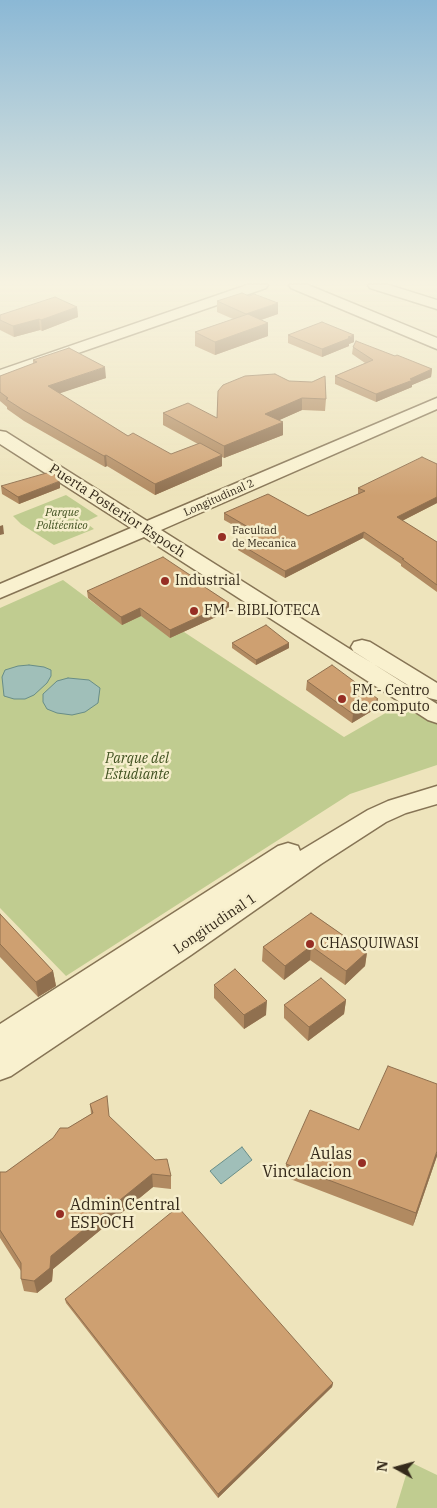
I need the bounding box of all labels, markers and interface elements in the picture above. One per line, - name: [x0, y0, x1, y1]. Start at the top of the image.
- street label: Puerta Posterior Espoch: [46, 461, 188, 561]
- street label: Longitudinal 2: [182, 477, 256, 519]
- park label: Parque Politécnico: [36, 506, 88, 532]
- place label: Facultad de Mecanica: [232, 524, 296, 550]
- marker: Facultad de Mecanica: [216, 531, 228, 543]
- place label: Industrial: [175, 573, 240, 589]
- marker: Industrial: [159, 575, 171, 587]
- place label: FM - BIBLIOTECA: [204, 603, 320, 619]
- marker: FM - BIBLIOTECA: [188, 605, 200, 617]
- place label: FM - Centro de computo: [352, 683, 430, 716]
- marker: FM - Centro de computo: [336, 693, 348, 705]
- park label: Parque del Estudiante: [105, 751, 169, 784]
- street label: Longitudinal 1: [170, 890, 260, 958]
- place label: CHASQUIWASI: [320, 936, 419, 952]
- marker: CHASQUIWASI: [304, 938, 316, 950]
- place label: Aulas Vinculacion: [262, 1144, 352, 1182]
- marker: Aulas Vinculacion: [356, 1157, 368, 1169]
- place label: Admin Central ESPOCH: [70, 1195, 180, 1233]
- marker: Admin Central ESPOCH: [54, 1208, 66, 1220]
- north arrow: [372, 1443, 422, 1493]
- text: N: [373, 1460, 392, 1473]

